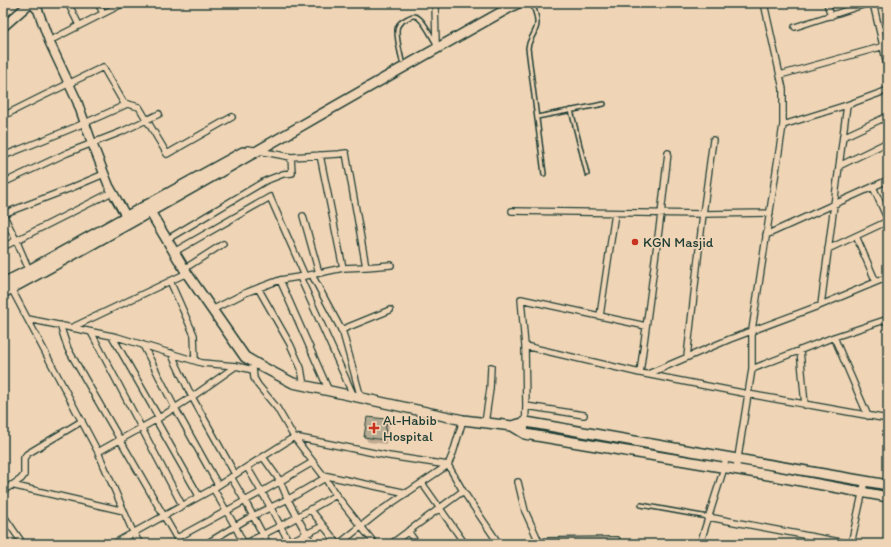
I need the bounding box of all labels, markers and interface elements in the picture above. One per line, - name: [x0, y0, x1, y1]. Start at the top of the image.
- place label: KGN Masjid: [643, 234, 714, 251]
- marker: KGN Masjid: [630, 237, 640, 247]
- place label: Al-Habib Hospital: [383, 412, 437, 445]
- marker: Al-Habib Hospital: [368, 422, 380, 434]

